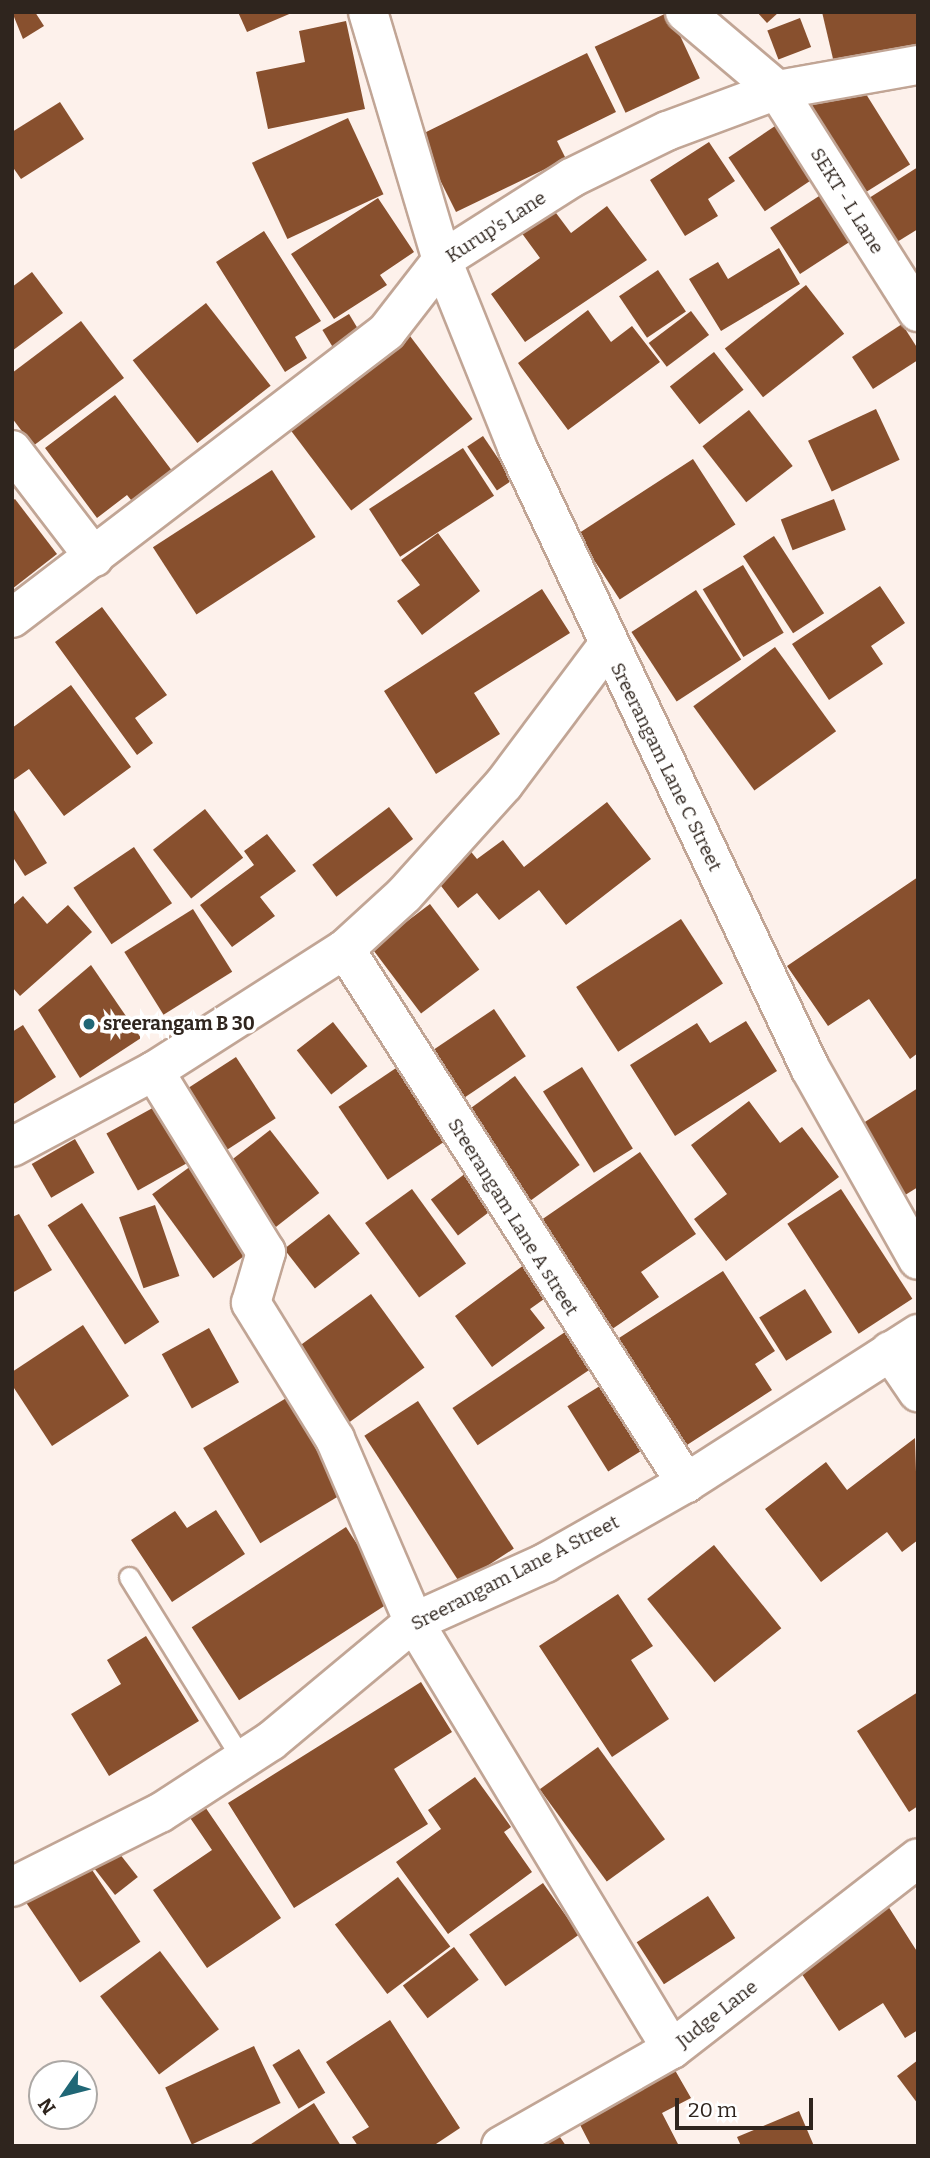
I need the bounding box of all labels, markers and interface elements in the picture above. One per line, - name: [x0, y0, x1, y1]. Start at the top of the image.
- street label: SEKT - L Lane: [805, 144, 889, 258]
- street label: Kurup's Lane: [442, 186, 550, 268]
- street label: Sreerangam Lane C Street: [606, 659, 726, 875]
- place label: sreerangam B 30: [103, 1013, 255, 1035]
- marker: sreerangam B 30: [81, 1016, 97, 1032]
- street label: Sreerangam Lane A street: [443, 1114, 583, 1320]
- street label: Sreerangam Lane A Street: [407, 1511, 623, 1635]
- street label: Judge Lane: [672, 1975, 762, 2053]
- north arrow: [28, 2060, 98, 2130]
- scale bar: [678, 2084, 816, 2128]
- text: N: [33, 2094, 61, 2119]
- text: 20 m: [688, 2097, 737, 2123]

